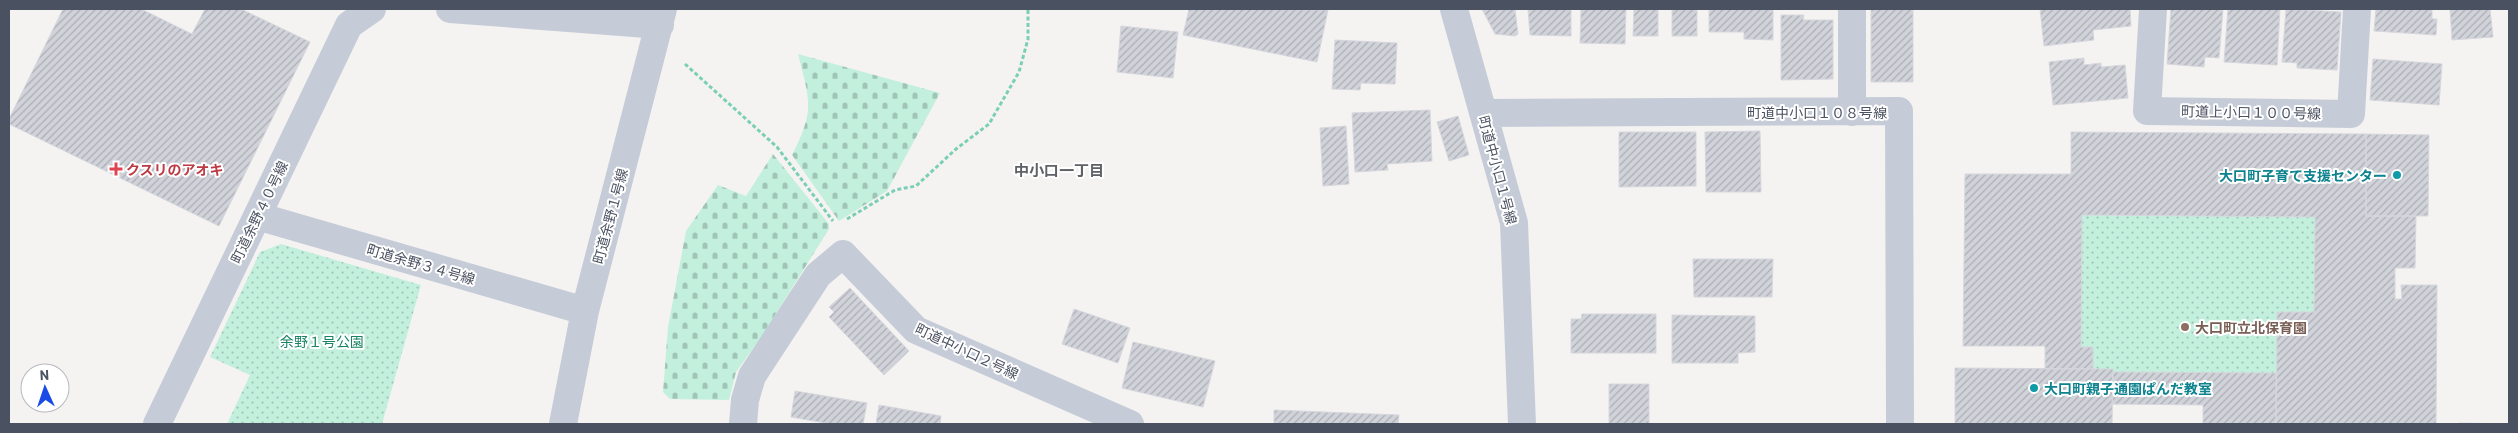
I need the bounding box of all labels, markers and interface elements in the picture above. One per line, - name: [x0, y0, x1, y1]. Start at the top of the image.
- street label: 町道上小口１００号線: [2181, 102, 2321, 122]
- street label: 町道中小口１０８号線: [1747, 104, 1887, 121]
- street label: 町道中小口１号線: [1475, 114, 1521, 226]
- street label: 町道余野４０号線: [227, 158, 291, 266]
- place label: クスリのアオキ: [126, 161, 224, 178]
- district label: 中小口一丁目: [1014, 161, 1104, 179]
- marker: クスリのアオキ: [110, 163, 122, 175]
- street label: 町道余野１号線: [589, 166, 631, 266]
- place label: 大口町子育て支援センター: [2219, 167, 2387, 184]
- marker: 大口町子育て支援センター: [2391, 169, 2403, 181]
- street label: 町道余野３４号線: [365, 240, 477, 288]
- place label: 大口町立北保育園: [2195, 319, 2307, 336]
- street label: 町道中小口２号線: [913, 320, 1021, 382]
- marker: 大口町立北保育園: [2179, 321, 2191, 333]
- park label: 余野１号公園: [280, 333, 364, 350]
- north arrow: [20, 363, 70, 413]
- text: N: [39, 366, 49, 383]
- place label: 大口町親子通園ぱんだ教室: [2044, 380, 2212, 397]
- marker: 大口町親子通園ぱんだ教室: [2028, 382, 2040, 394]

